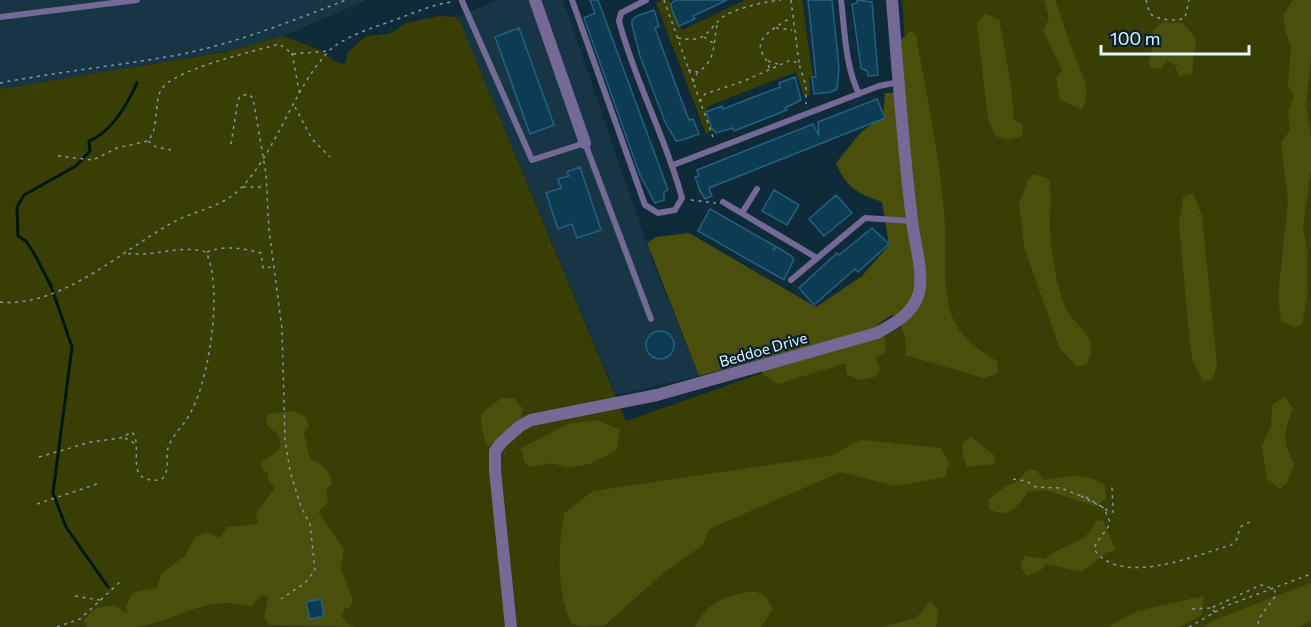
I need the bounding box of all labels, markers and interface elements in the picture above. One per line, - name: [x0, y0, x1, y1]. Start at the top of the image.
- scale bar: [1101, 18, 1250, 56]
- text: 100 m: [1110, 27, 1160, 49]
- street label: Beddoe Drive: [717, 328, 809, 370]

